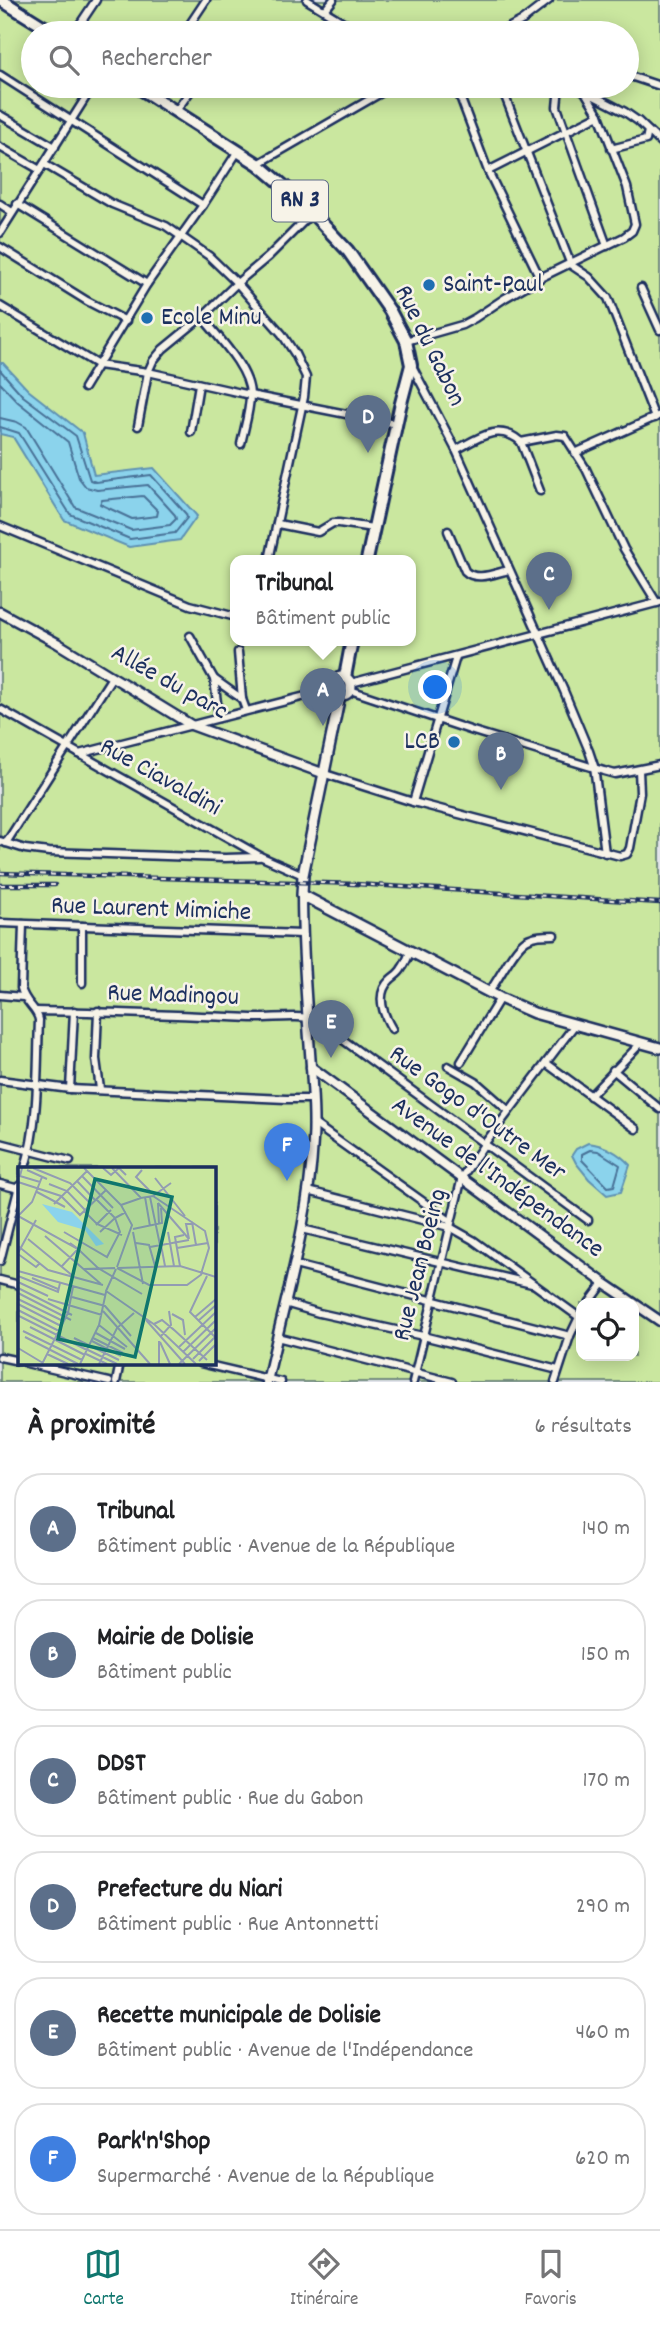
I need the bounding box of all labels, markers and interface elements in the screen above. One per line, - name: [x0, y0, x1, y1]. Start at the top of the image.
- search box: [21, 21, 639, 98]
- icon: search: [45, 41, 83, 79]
- text: Rechercher: [101, 41, 212, 78]
- road number: RN 3: [272, 181, 328, 222]
- place label: Saint-Paul: [443, 267, 543, 304]
- marker: Saint-Paul: [421, 277, 437, 293]
- street label: Rue du Gabon: [384, 279, 474, 413]
- place label: Ecole Minu: [161, 300, 262, 337]
- marker: Ecole Minu: [139, 310, 155, 326]
- pin: D: [345, 395, 391, 453]
- pin: C: [526, 552, 572, 610]
- popup: [230, 555, 416, 646]
- text: Tribunal: [256, 566, 333, 603]
- text: Bâtiment public: [256, 603, 390, 636]
- street label: Allée du parc: [104, 636, 234, 730]
- pin: A: [300, 668, 346, 726]
- your location: [418, 670, 452, 704]
- place label: LCB: [404, 724, 440, 761]
- street label: Rue Ciavaldini: [92, 729, 228, 827]
- pin: B: [478, 732, 524, 790]
- marker: LCB: [446, 734, 462, 750]
- street label: Rue Laurent Mimiche: [50, 888, 252, 932]
- street label: Rue Madingou: [106, 975, 240, 1017]
- pin: E: [308, 1000, 354, 1058]
- street label: Rue Gogo d'Outre Mer: [381, 1037, 574, 1191]
- street label: Avenue de l'Indépendance: [383, 1088, 611, 1268]
- pin: F: [264, 1123, 310, 1181]
- inset map: [18, 1167, 215, 1364]
- street label: Rue Jean Boeing: [384, 1185, 458, 1345]
- map controls: [576, 1298, 639, 1361]
- button: locate: [576, 1298, 639, 1361]
- text: À proximité: [28, 1406, 155, 1449]
- text: 6 résultats: [535, 1411, 632, 1444]
- text: Tribunal: [97, 1494, 175, 1531]
- text: A: [47, 1513, 59, 1546]
- text: 140 m: [582, 1513, 630, 1546]
- text: Bâtiment public · Avenue de la République: [97, 1531, 455, 1564]
- text: Mairie de Dolisie: [97, 1620, 254, 1657]
- text: B: [48, 1639, 58, 1672]
- text: 150 m: [581, 1639, 630, 1672]
- text: Bâtiment public: [97, 1657, 232, 1690]
- text: DDST: [97, 1746, 146, 1783]
- text: C: [47, 1765, 59, 1798]
- text: 170 m: [583, 1765, 630, 1798]
- text: Bâtiment public · Rue du Gabon: [97, 1783, 363, 1816]
- text: Prefecture du Niari: [97, 1872, 282, 1909]
- text: D: [47, 1891, 59, 1924]
- text: 290 m: [576, 1891, 630, 1924]
- text: Bâtiment public · Rue Antonnetti: [97, 1909, 379, 1942]
- text: Recette municipale de Dolisie: [97, 1998, 381, 2035]
- text: E: [48, 2017, 58, 2050]
- text: 460 m: [576, 2017, 630, 2050]
- text: Bâtiment public · Avenue de l'Indépendance: [97, 2035, 473, 2068]
- text: Park'n'Shop: [97, 2124, 211, 2161]
- text: F: [48, 2143, 58, 2176]
- text: 620 m: [575, 2143, 630, 2176]
- text: Supermarché · Avenue de la République: [97, 2161, 434, 2194]
- tab: Carte: [83, 2245, 124, 2314]
- tab: Itinéraire: [290, 2245, 358, 2314]
- tab: Favoris: [525, 2245, 577, 2314]

